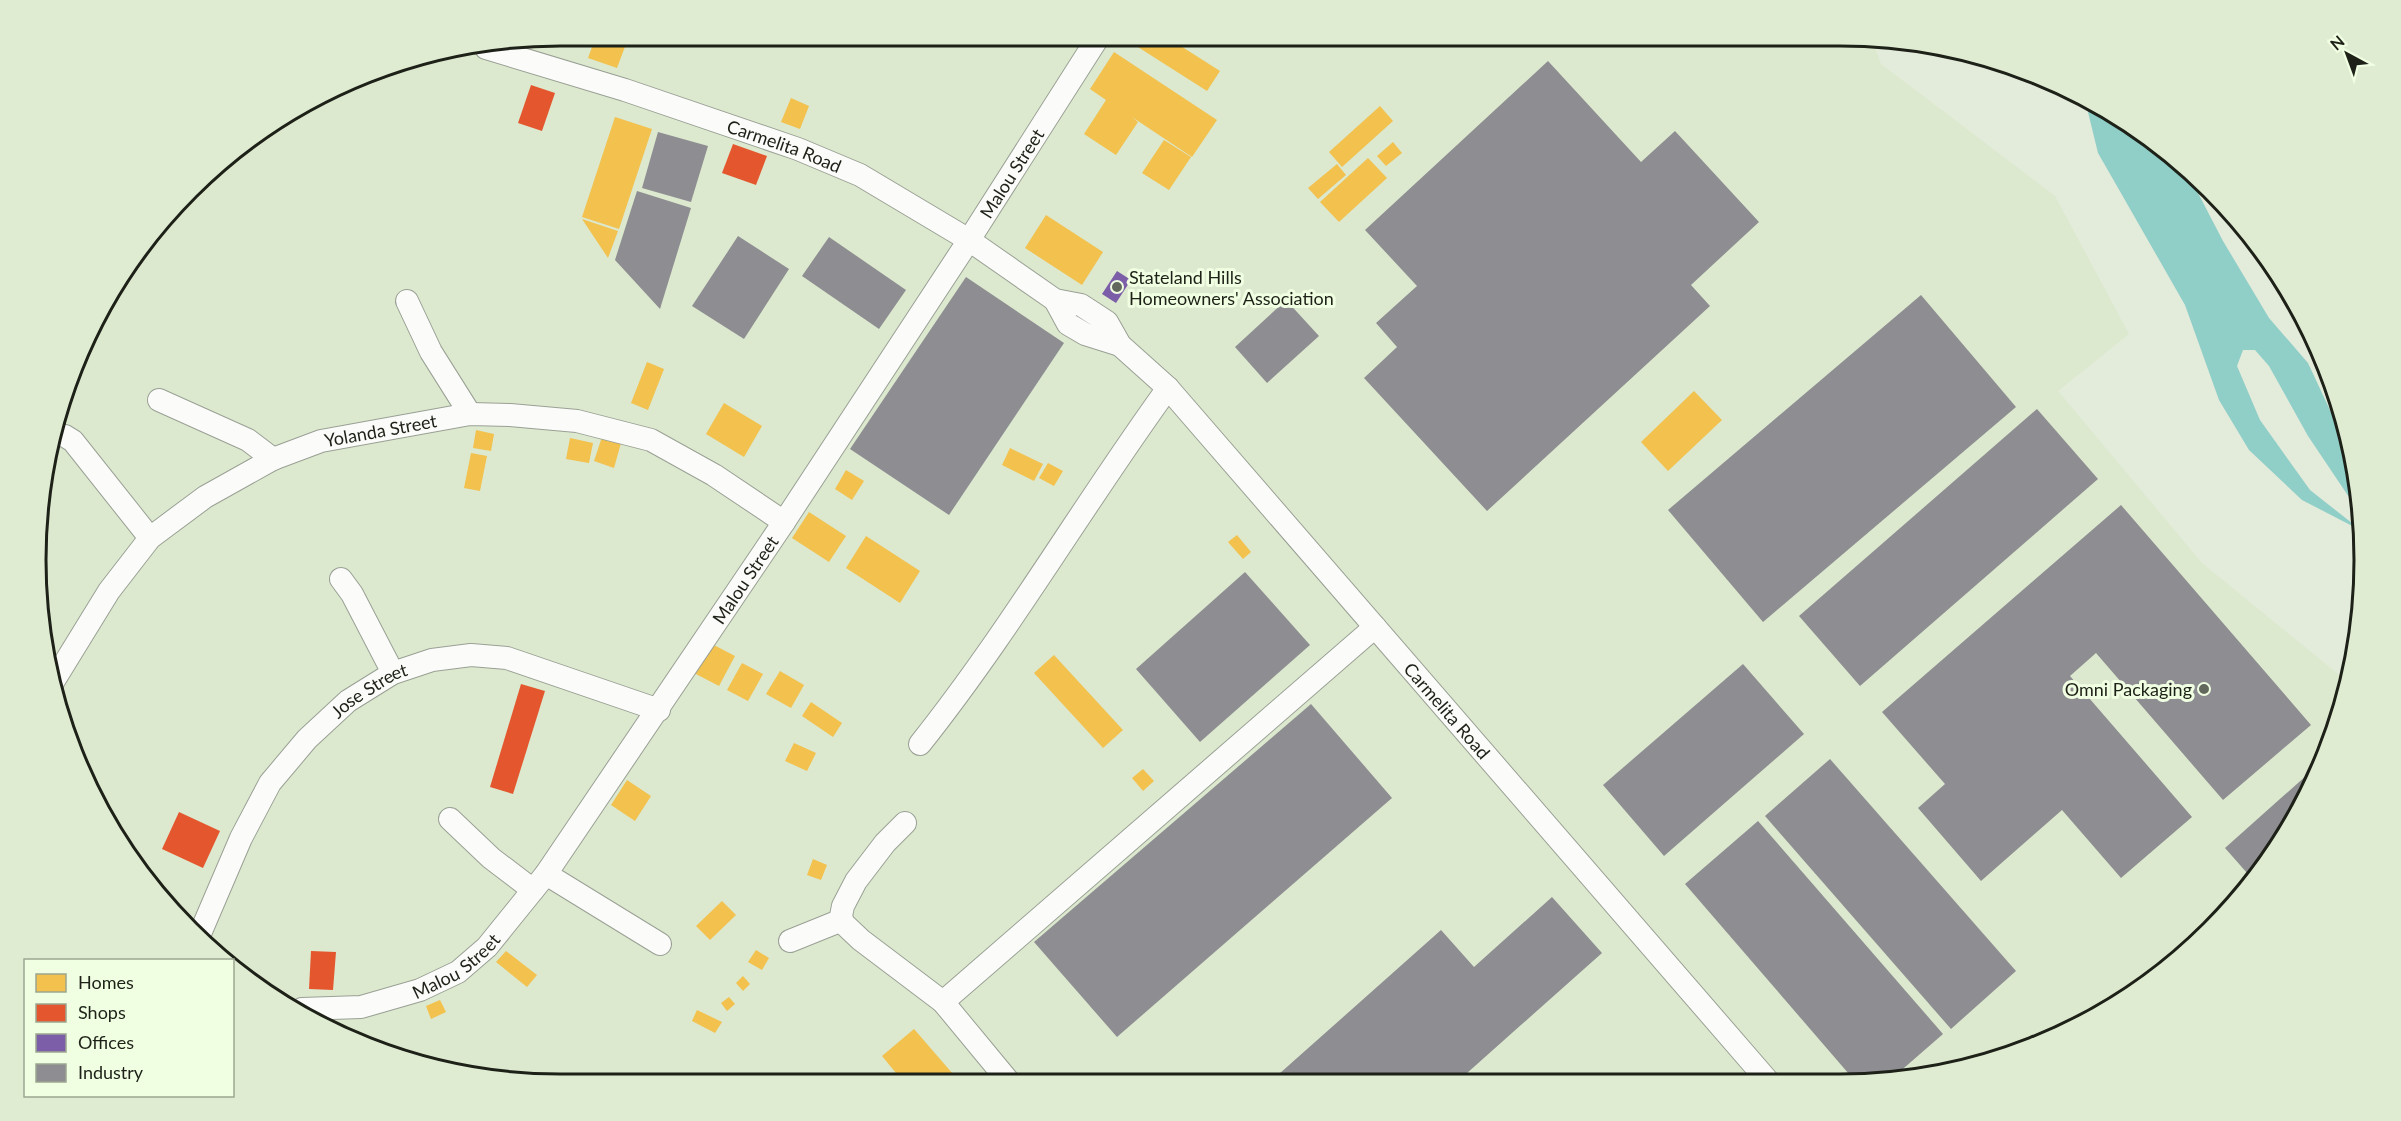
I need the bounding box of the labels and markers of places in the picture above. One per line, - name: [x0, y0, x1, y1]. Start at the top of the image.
- place label: Stateland Hills Homeowners' Association: [1129, 266, 1334, 309]
- marker: Stateland Hills Homeowners' Association: [1110, 280, 1124, 294]
- place label: Omni Packaging: [2065, 678, 2192, 700]
- marker: Omni Packaging: [2197, 682, 2211, 696]

